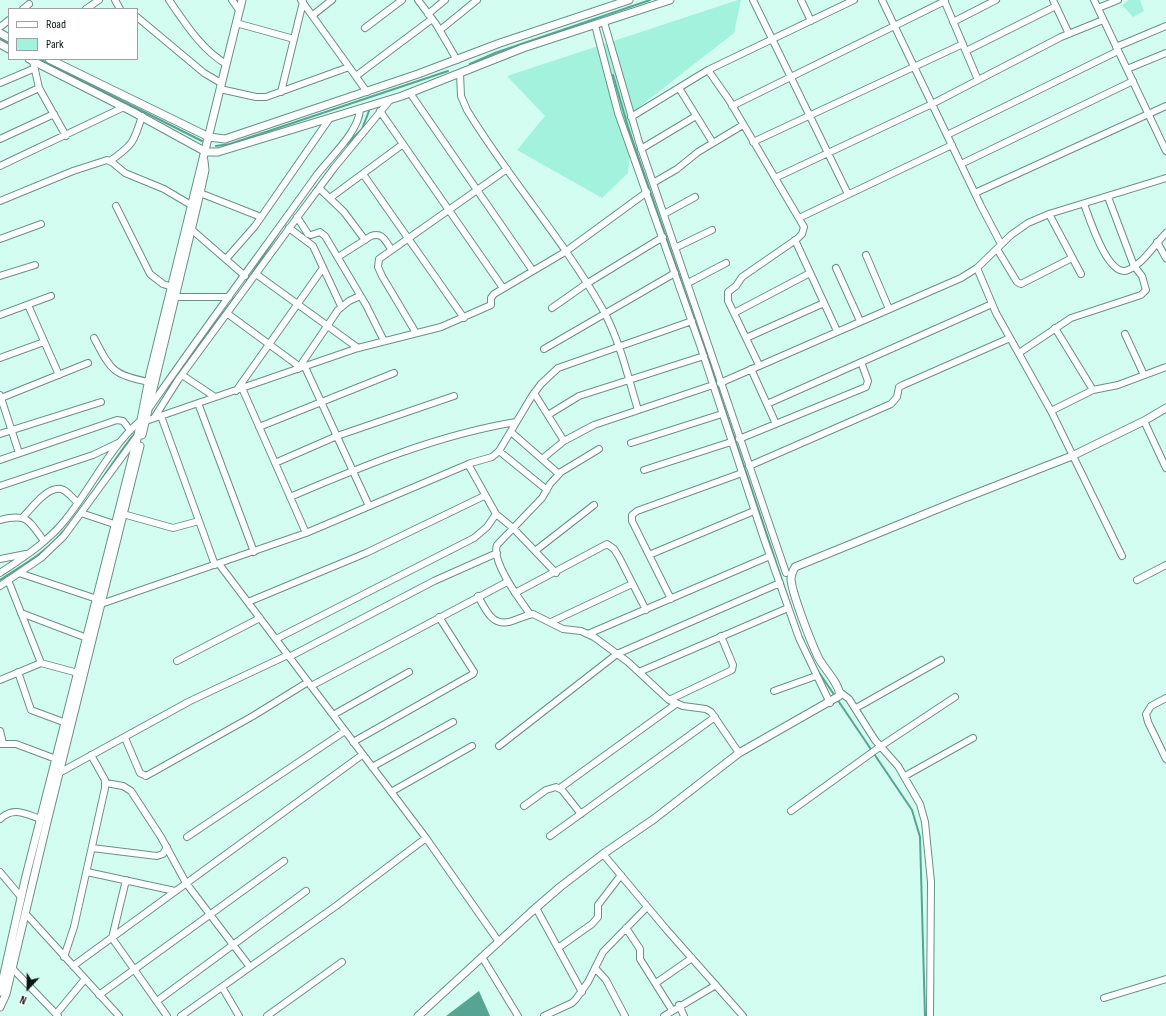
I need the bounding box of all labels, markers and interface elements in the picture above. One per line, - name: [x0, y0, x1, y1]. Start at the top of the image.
- legend: [8, 8, 138, 60]
- text: Road: [46, 17, 66, 32]
- text: Park: [46, 37, 64, 52]
- north arrow: [8, 968, 48, 1008]
- text: N: [18, 992, 28, 1007]

